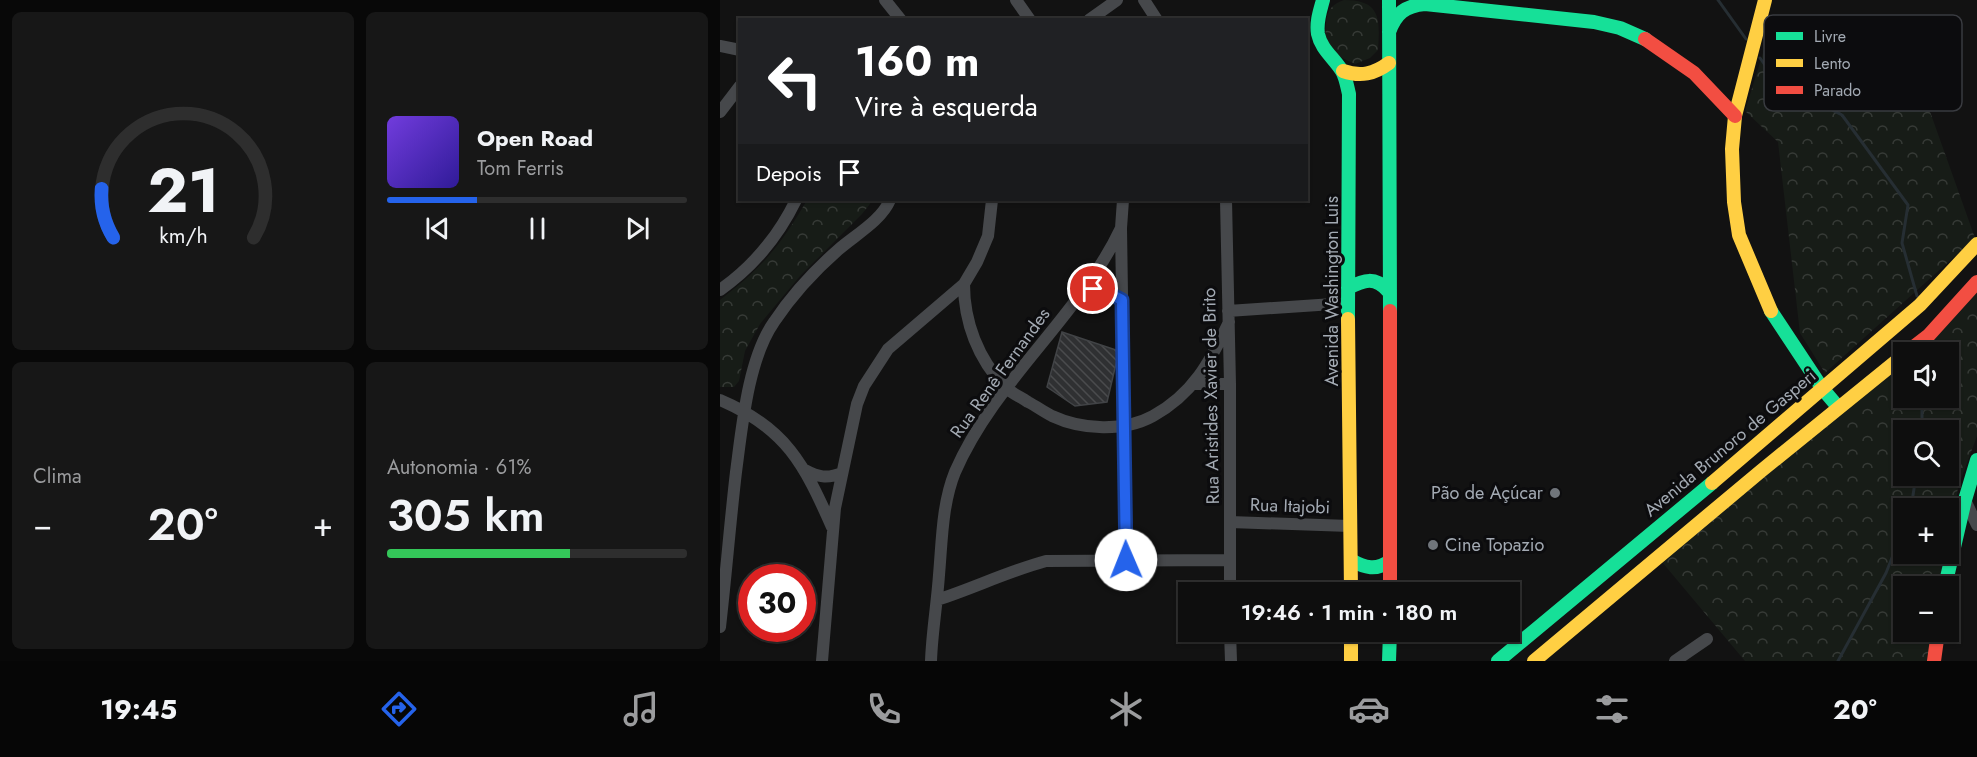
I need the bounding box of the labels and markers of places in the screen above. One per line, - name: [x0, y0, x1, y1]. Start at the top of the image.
- pin: [1067, 263, 1118, 314]
- place label: Pão de Açúcar: [1431, 480, 1544, 506]
- marker: Pão de Açúcar: [1548, 486, 1562, 500]
- place label: Cine Topazio: [1445, 532, 1544, 558]
- marker: Cine Topazio: [1426, 538, 1440, 552]

